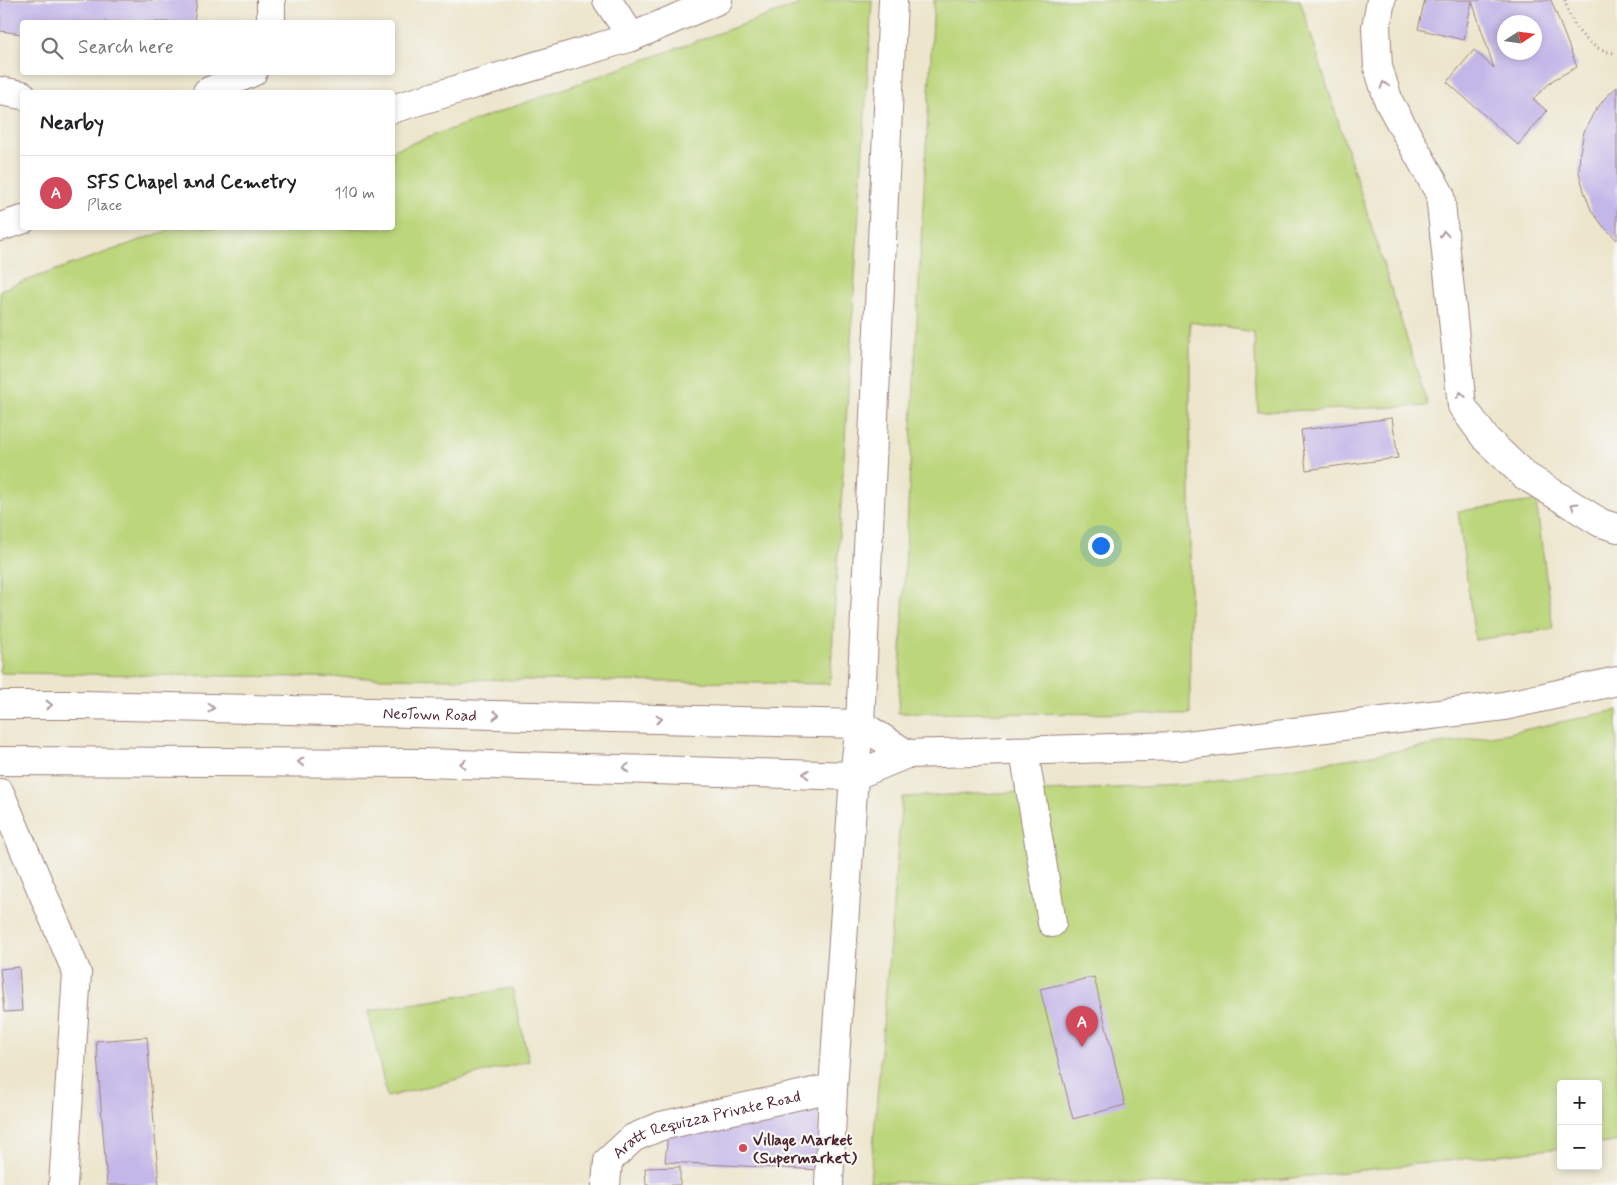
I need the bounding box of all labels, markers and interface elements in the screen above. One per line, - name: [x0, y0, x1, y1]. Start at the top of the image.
- north arrow: [1497, 15, 1542, 60]
- search box: [20, 20, 395, 75]
- icon: search: [38, 34, 66, 62]
- text: Search here: [78, 35, 174, 60]
- one-way arrow: [1380, 81, 1390, 90]
- text: Nearby: [40, 109, 104, 137]
- text: SFS Chapel and Cemetry: [87, 170, 296, 195]
- text: A: [51, 183, 61, 204]
- text: 110 m: [334, 183, 375, 204]
- text: Place: [87, 195, 122, 216]
- one-way arrow: [1439, 229, 1450, 237]
- one-way arrow: [1456, 391, 1467, 399]
- one-way arrow: [1570, 502, 1579, 512]
- your location: [1088, 533, 1114, 559]
- one-way arrow: [45, 700, 53, 710]
- one-way arrow: [208, 703, 215, 713]
- street label: NeoTown Road: [383, 703, 477, 727]
- one-way arrow: [492, 710, 500, 720]
- one-way arrow: [655, 714, 663, 724]
- one-way arrow: [297, 757, 304, 767]
- one-way arrow: [459, 759, 467, 769]
- one-way arrow: [621, 763, 629, 774]
- one-way arrow: [801, 768, 809, 779]
- pin: A: [1066, 1006, 1098, 1047]
- map controls: [1557, 1080, 1602, 1170]
- button: +: [1557, 1080, 1602, 1125]
- street label: Aratt Requizza Private Road: [608, 1086, 803, 1164]
- button: −: [1557, 1125, 1602, 1170]
- place label: Village Market (Supermarket): [753, 1130, 857, 1169]
- marker: Village Market (Supermarket): [737, 1142, 749, 1154]

